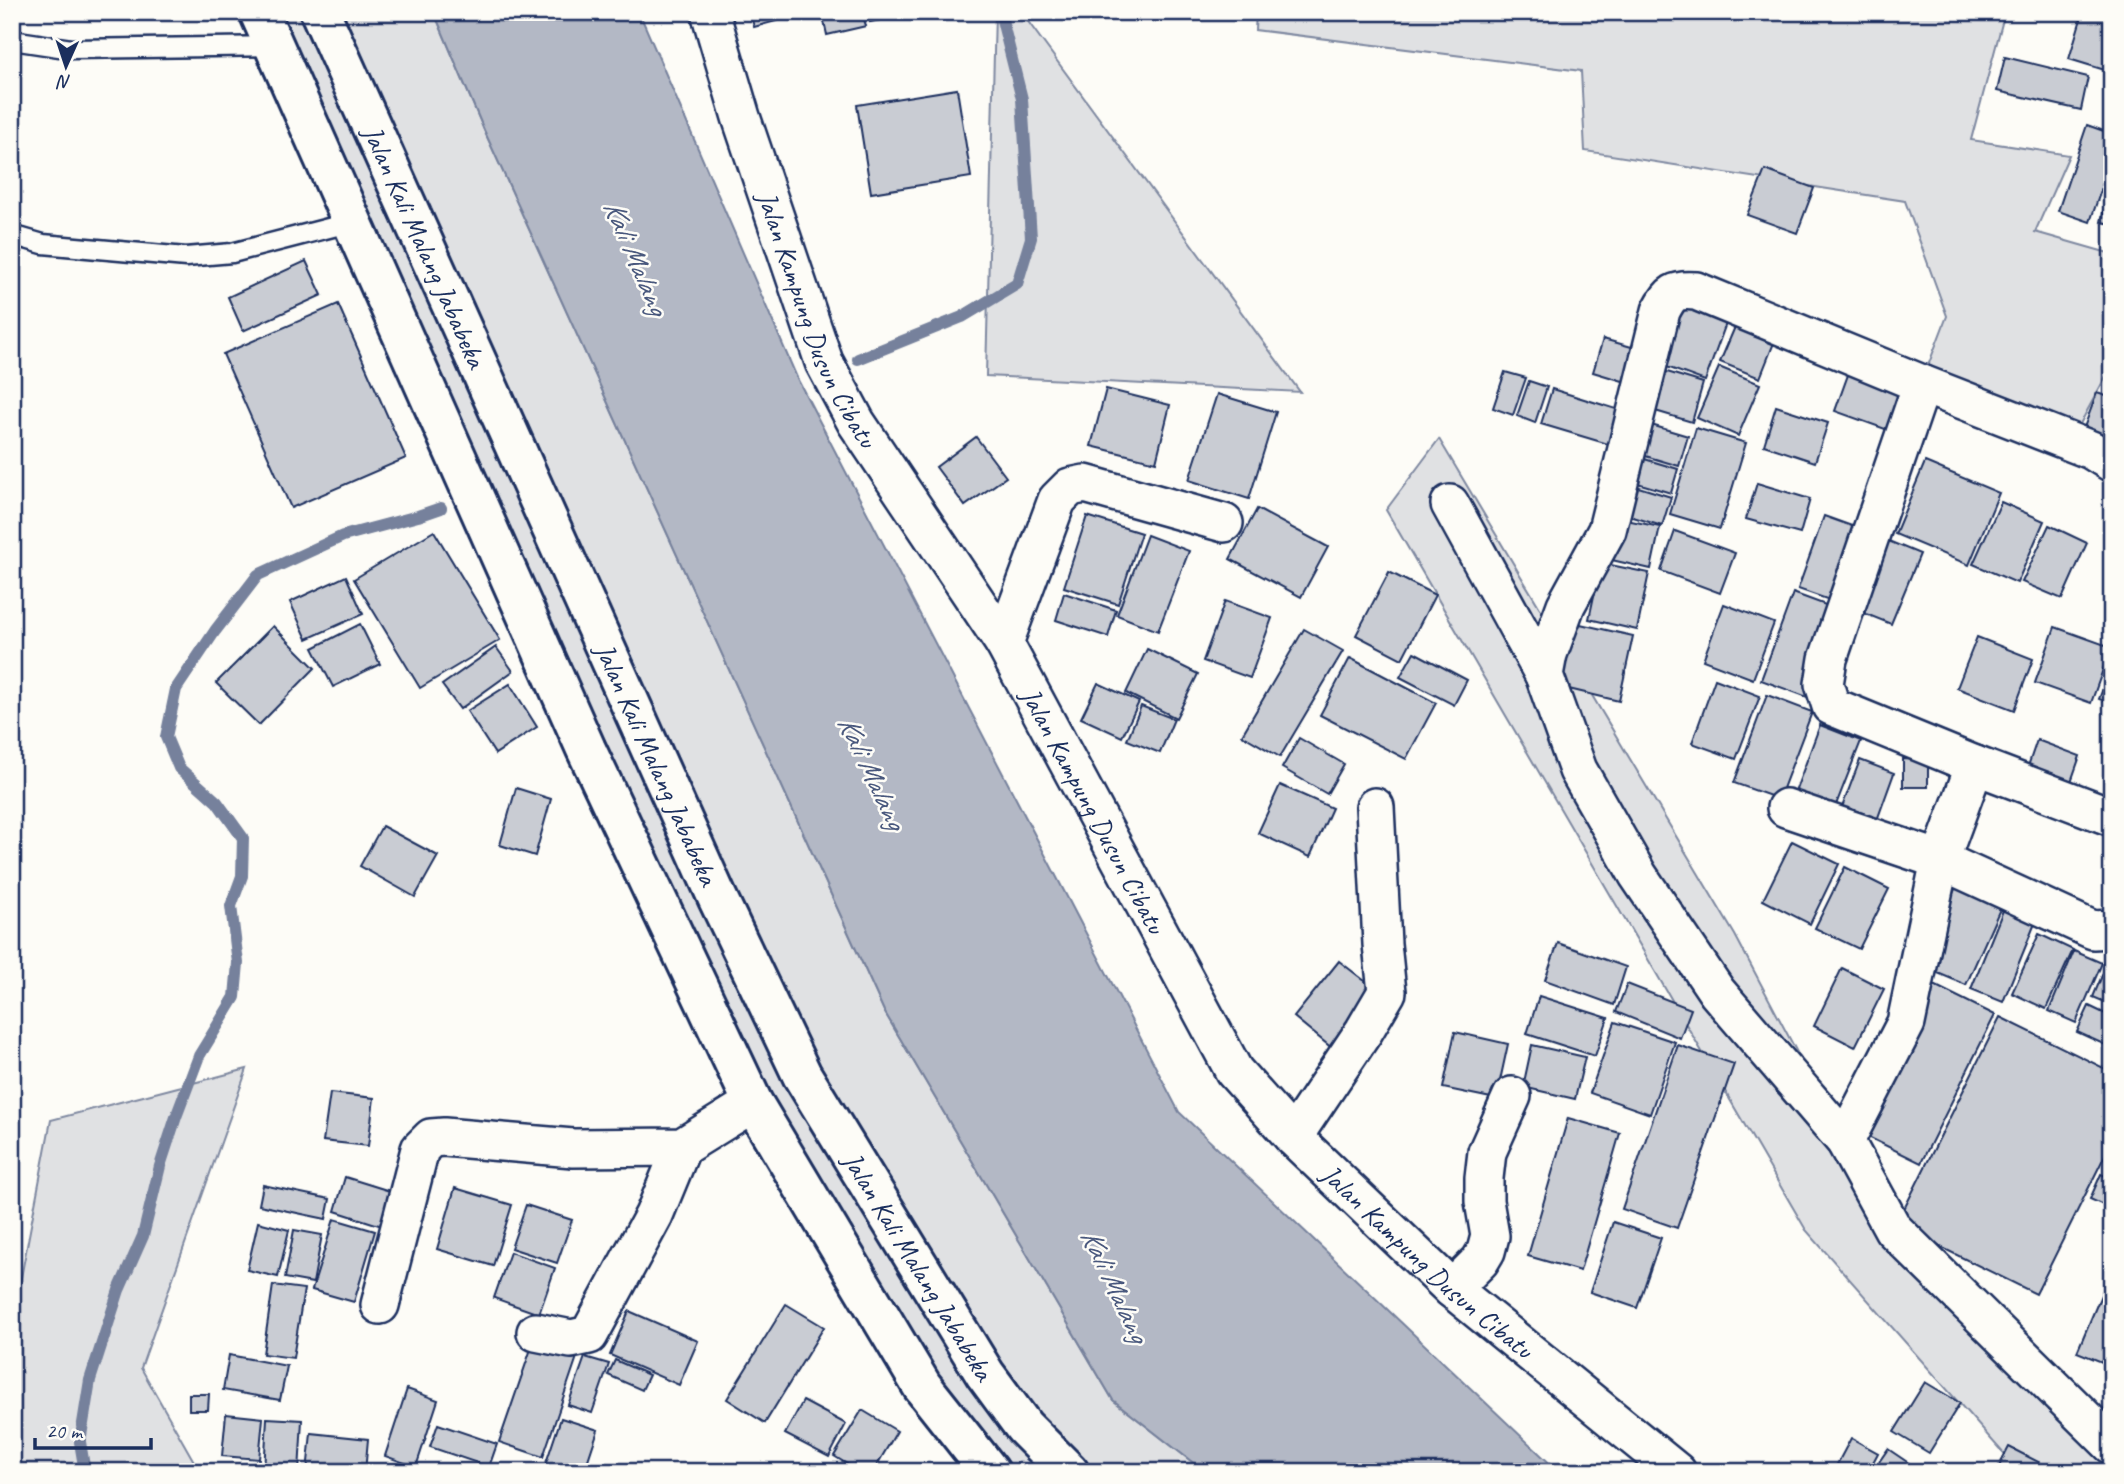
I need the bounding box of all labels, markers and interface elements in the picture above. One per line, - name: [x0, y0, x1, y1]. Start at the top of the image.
- north arrow: [32, 32, 102, 102]
- text: N: [55, 70, 72, 94]
- street label: Jalan Kali Malang Jababeka: [355, 118, 495, 375]
- street label: Jalan Kampung Dusun Cibatu: [749, 185, 886, 455]
- water label: Kali Malang: [595, 194, 678, 323]
- street label: Jalan Kali Malang Jababeka: [587, 635, 728, 892]
- street label: Jalan Kampung Dusun Cibatu: [1013, 680, 1175, 941]
- water label: Kali Malang: [829, 709, 916, 838]
- street label: Jalan Kali Malang Jababeka: [834, 1143, 1003, 1388]
- street label: Jalan Kampung Dusun Cibatu: [1313, 1155, 1542, 1367]
- water label: Kali Malang: [1072, 1222, 1159, 1351]
- scale bar: [35, 1407, 150, 1451]
- text: 20 m: [46, 1418, 84, 1444]

